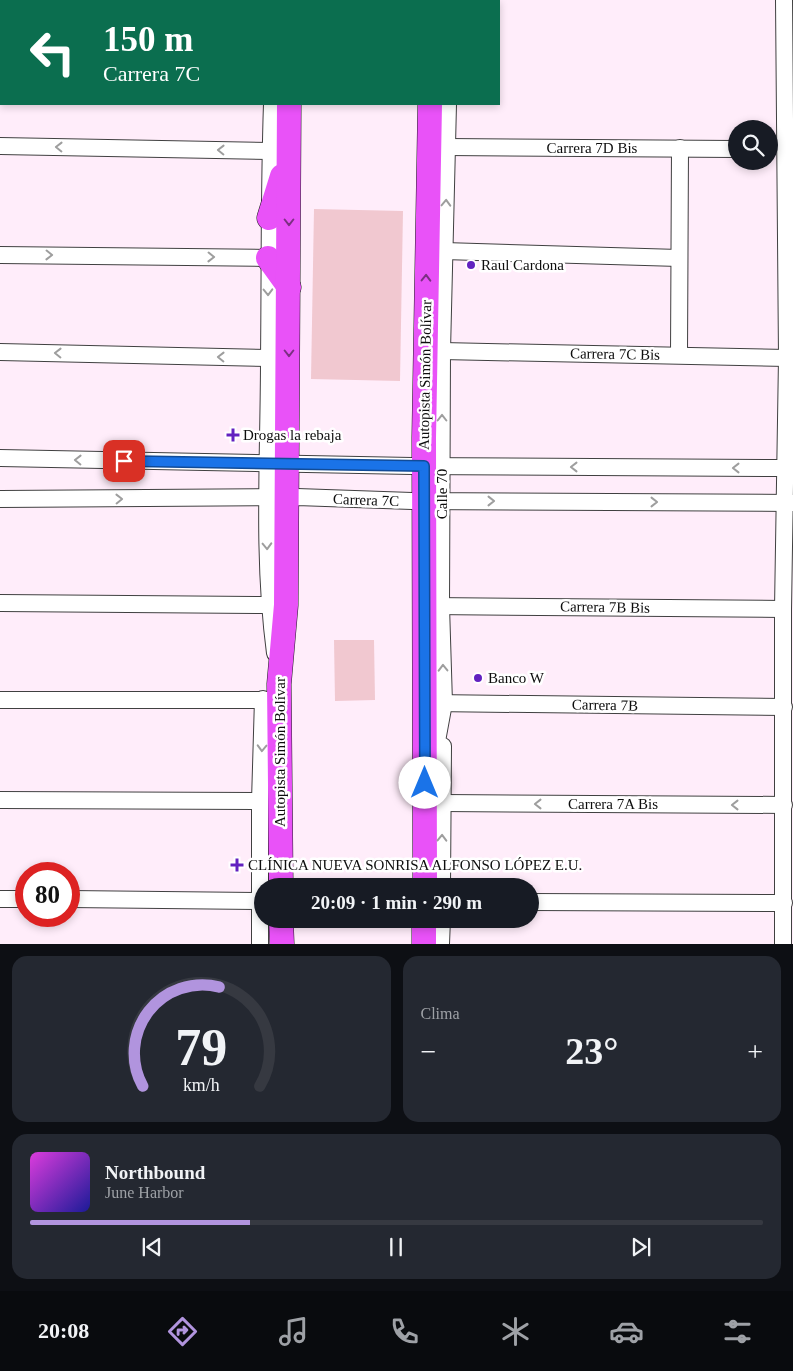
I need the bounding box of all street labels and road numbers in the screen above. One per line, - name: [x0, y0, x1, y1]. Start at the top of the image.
- street label: Carrera 7D Bis: [547, 140, 638, 156]
- street label: Autopista Simón Bolívar: [416, 300, 434, 450]
- street label: Carrera 7C Bis: [570, 345, 660, 363]
- street label: Calle 70: [434, 469, 450, 519]
- street label: Carrera 7C: [333, 491, 399, 509]
- street label: Carrera 7B Bis: [560, 598, 650, 616]
- street label: Autopista Simón Bolívar: [272, 677, 288, 827]
- street label: Carrera 7B: [572, 696, 638, 714]
- street label: Carrera 7A Bis: [568, 796, 658, 812]

